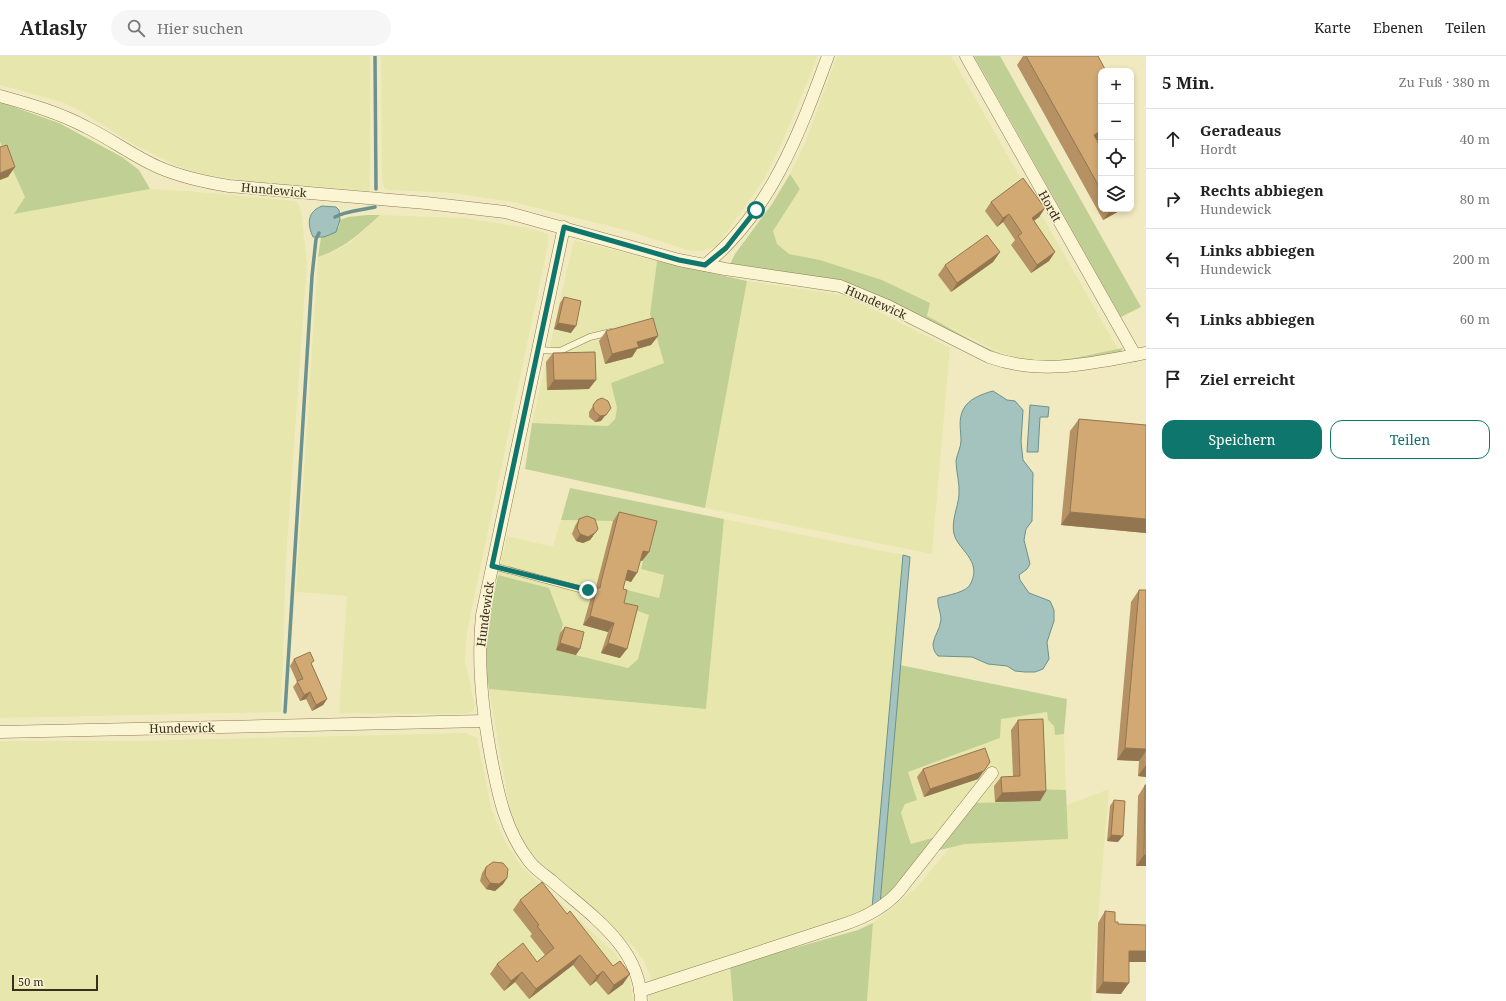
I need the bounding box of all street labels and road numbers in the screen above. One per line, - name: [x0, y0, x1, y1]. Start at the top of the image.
- street label: Hundewick: [240, 179, 308, 201]
- street label: Hordt: [1034, 187, 1066, 225]
- street label: Hundewick: [842, 281, 910, 324]
- street label: Hundewick: [472, 579, 498, 648]
- street label: Hundewick: [149, 719, 216, 737]

